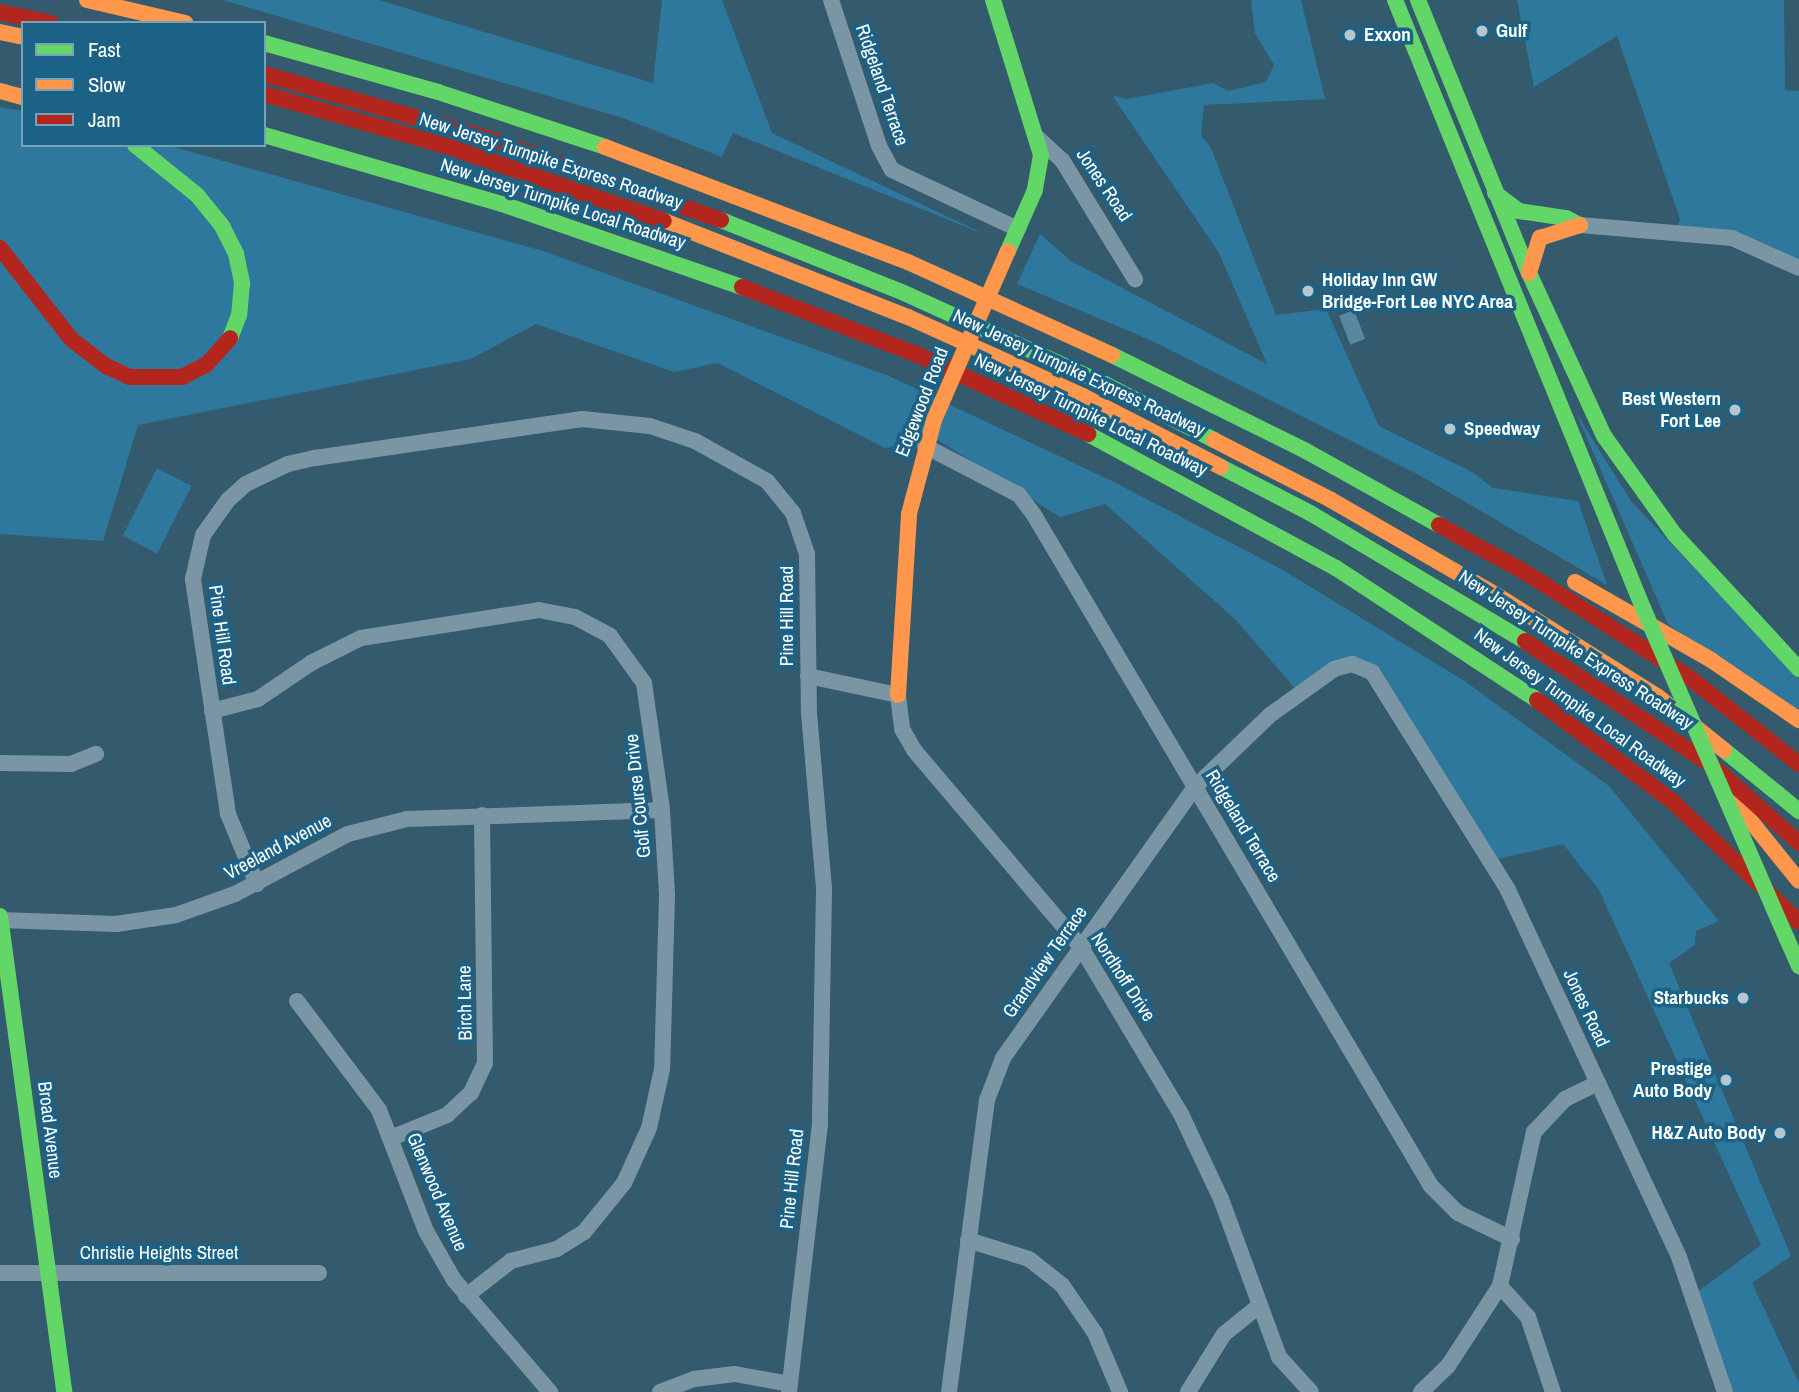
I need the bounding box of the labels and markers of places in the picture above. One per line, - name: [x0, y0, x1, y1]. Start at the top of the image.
- place label: Gulf: [1496, 20, 1527, 42]
- marker: Gulf: [1474, 23, 1490, 39]
- place label: Exxon: [1364, 24, 1411, 46]
- marker: Exxon: [1342, 27, 1358, 43]
- place label: Holiday Inn GW Bridge-Fort Lee NYC Area: [1322, 269, 1513, 313]
- marker: Holiday Inn GW Bridge-Fort Lee NYC Area: [1300, 283, 1316, 299]
- place label: Best Western Fort Lee: [1622, 388, 1721, 432]
- marker: Best Western Fort Lee: [1727, 402, 1743, 418]
- place label: Speedway: [1464, 418, 1540, 440]
- marker: Speedway: [1442, 421, 1458, 437]
- place label: Starbucks: [1654, 987, 1729, 1009]
- marker: Starbucks: [1735, 990, 1751, 1006]
- place label: Prestige Auto Body: [1633, 1058, 1712, 1102]
- marker: Prestige Auto Body: [1718, 1072, 1734, 1088]
- place label: H&Z Auto Body: [1651, 1122, 1766, 1144]
- marker: H&Z Auto Body: [1772, 1125, 1788, 1141]

